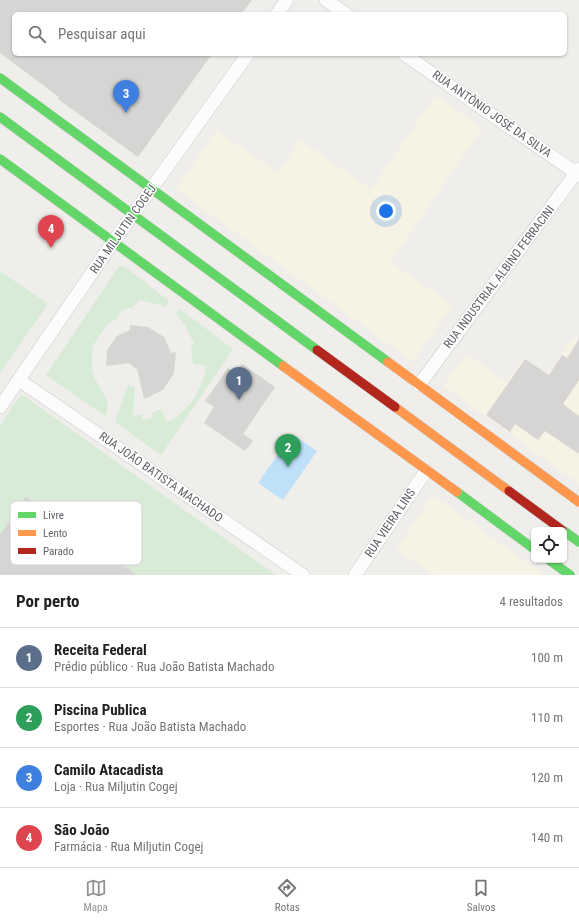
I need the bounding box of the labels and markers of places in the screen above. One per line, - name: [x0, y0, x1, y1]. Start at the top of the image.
- pin: 3: [113, 80, 139, 113]
- pin: 4: [38, 215, 64, 248]
- pin: 1: [226, 367, 252, 400]
- pin: 2: [275, 434, 301, 467]

